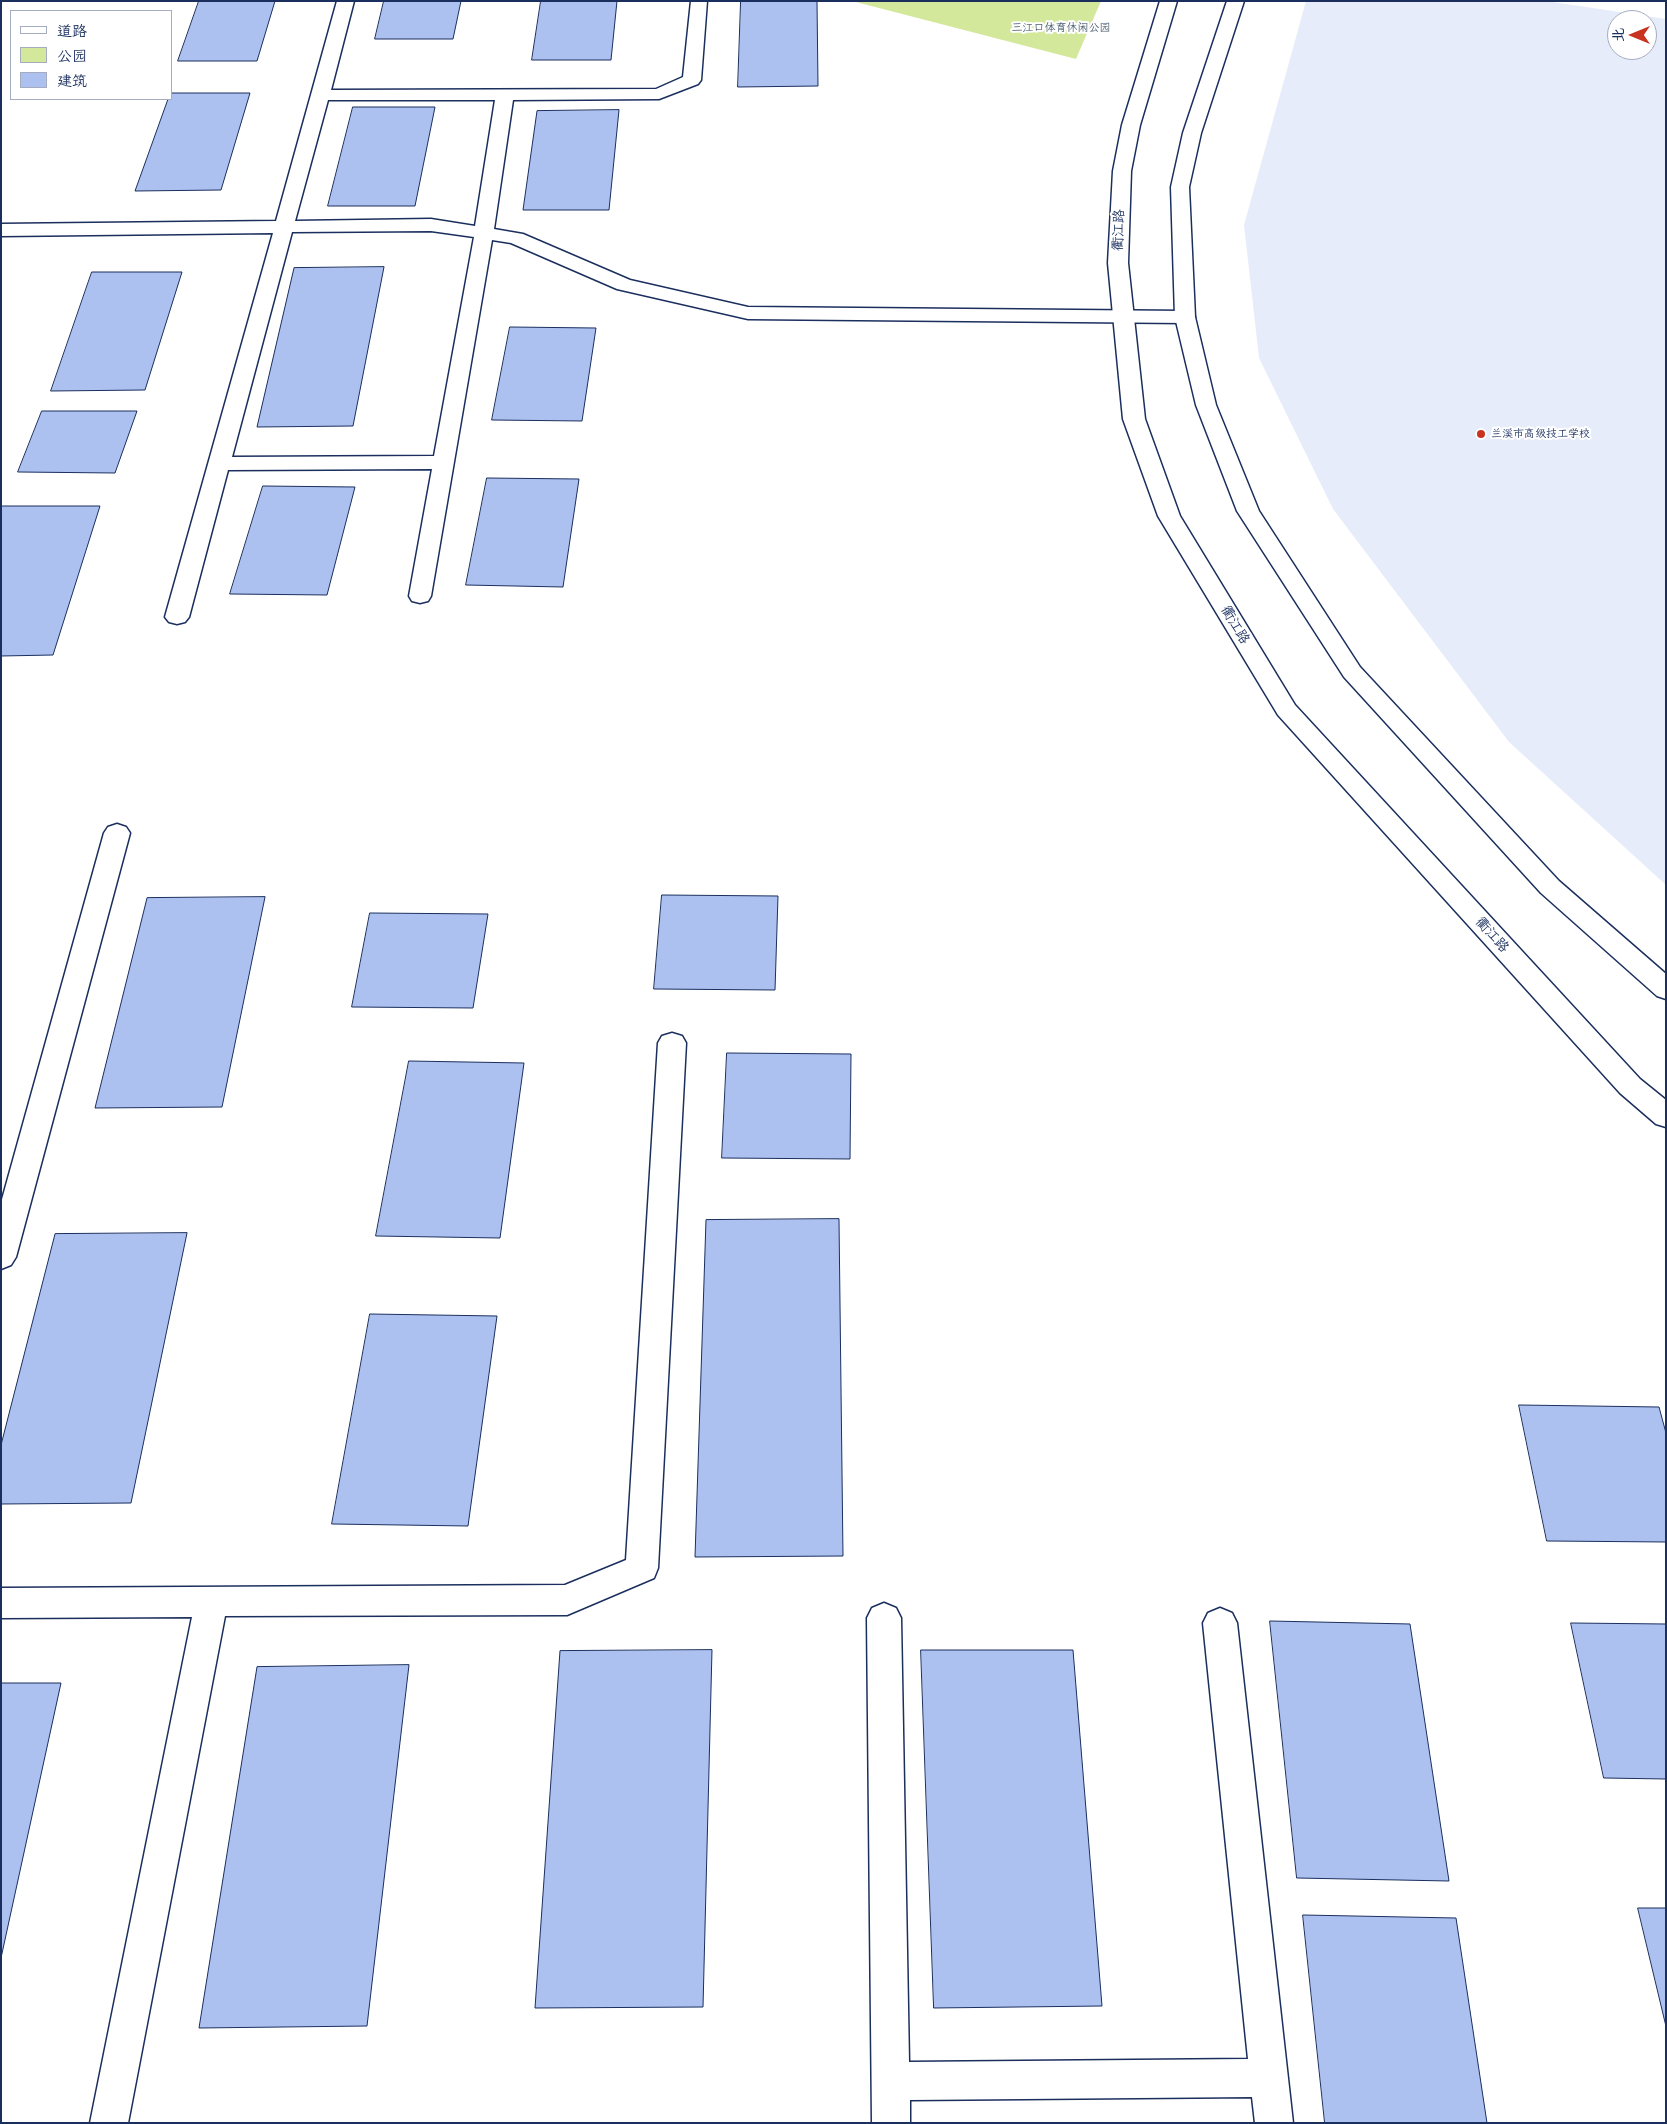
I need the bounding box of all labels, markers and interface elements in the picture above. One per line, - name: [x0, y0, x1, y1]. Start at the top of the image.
- legend: [10, 10, 172, 100]
- north arrow: [1607, 10, 1657, 60]
- text: 道路: [57, 18, 87, 41]
- park label: 三江口体育休闲公园: [1012, 21, 1110, 35]
- text: 北: [1607, 28, 1628, 42]
- text: 公园: [57, 43, 87, 66]
- text: 建筑: [57, 68, 87, 91]
- street label: 衢江路: [1110, 209, 1128, 251]
- place label: 兰溪市高级技工学校: [1491, 427, 1590, 441]
- marker: 兰溪市高级技工学校: [1475, 428, 1487, 440]
- street label: 衢江路: [1217, 603, 1253, 647]
- street label: 衢江路: [1472, 914, 1512, 956]

